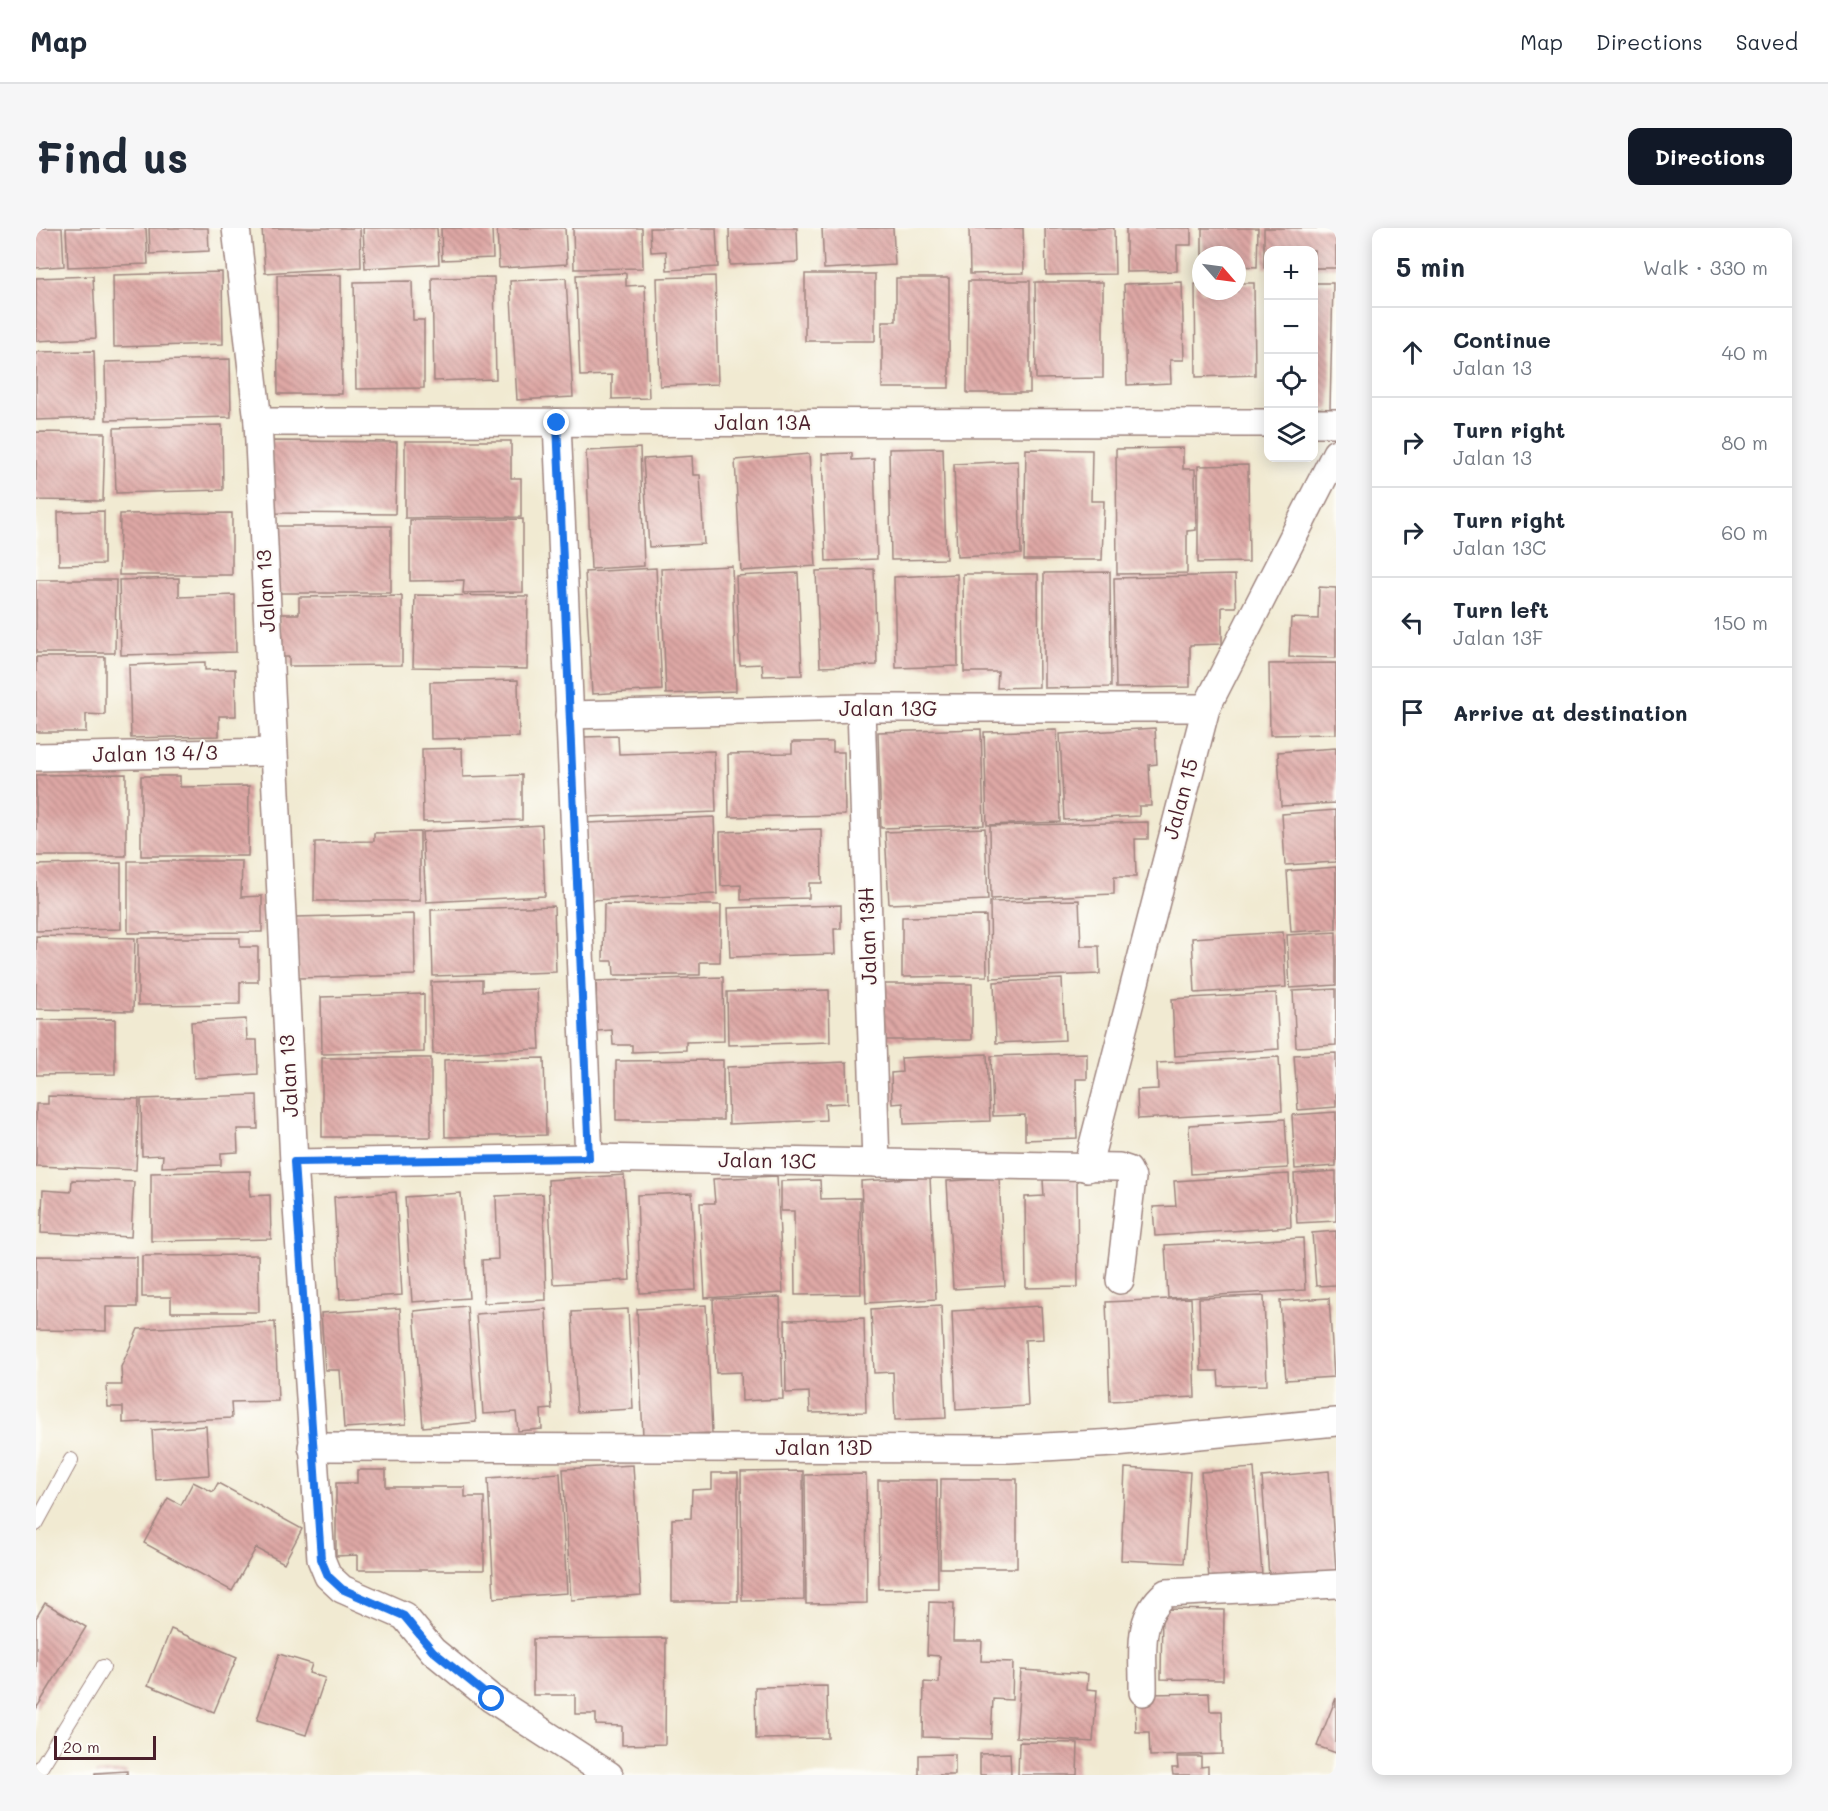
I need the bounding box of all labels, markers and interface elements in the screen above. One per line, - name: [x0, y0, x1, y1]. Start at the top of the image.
- text: Map: [30, 23, 87, 59]
- text: Map: [1520, 28, 1563, 55]
- text: Directions: [1596, 28, 1703, 55]
- text: Saved: [1736, 28, 1798, 55]
- button: Directions: [1628, 128, 1792, 185]
- text: Find us: [36, 129, 188, 184]
- north arrow: [1192, 246, 1246, 300]
- map controls: [1264, 246, 1318, 462]
- button: +: [1264, 246, 1318, 300]
- text: 5 min: [1396, 250, 1465, 284]
- text: Walk · 330 m: [1643, 254, 1768, 280]
- button: −: [1264, 300, 1318, 354]
- text: Continue: [1453, 325, 1551, 354]
- icon: ahead: [1396, 336, 1429, 369]
- text: 40 m: [1722, 339, 1768, 365]
- button: locate: [1264, 354, 1318, 408]
- text: Jalan 13: [1453, 354, 1532, 380]
- street label: Jalan 13A: [714, 408, 812, 435]
- button: layers: [1264, 408, 1318, 462]
- route end: [543, 409, 569, 435]
- text: Turn right: [1453, 415, 1565, 444]
- icon: right: [1396, 426, 1429, 459]
- text: 80 m: [1721, 429, 1768, 455]
- text: Jalan 13: [1453, 444, 1532, 470]
- text: Turn right: [1453, 505, 1565, 534]
- icon: right: [1396, 516, 1429, 549]
- text: 60 m: [1721, 519, 1768, 545]
- text: Jalan 13C: [1453, 534, 1546, 560]
- street label: Jalan 13: [249, 549, 280, 633]
- text: Turn left: [1453, 595, 1549, 624]
- icon: left: [1396, 606, 1429, 639]
- text: 150 m: [1713, 609, 1768, 635]
- text: Jalan 13F: [1453, 624, 1543, 650]
- street label: Jalan 13G: [839, 694, 937, 721]
- icon: arrive: [1396, 696, 1429, 729]
- text: Arrive at destination: [1453, 698, 1688, 727]
- street label: Jalan 13 4/3: [92, 738, 218, 767]
- street label: Jalan 15: [1156, 755, 1203, 842]
- street label: Jalan 13H: [851, 887, 882, 985]
- street label: Jalan 13: [272, 1034, 303, 1118]
- street label: Jalan 13C: [718, 1145, 816, 1174]
- street label: Jalan 13D: [775, 1433, 873, 1460]
- route start: [478, 1685, 504, 1711]
- scale bar: [54, 1733, 156, 1760]
- text: 20 m: [63, 1736, 100, 1757]

